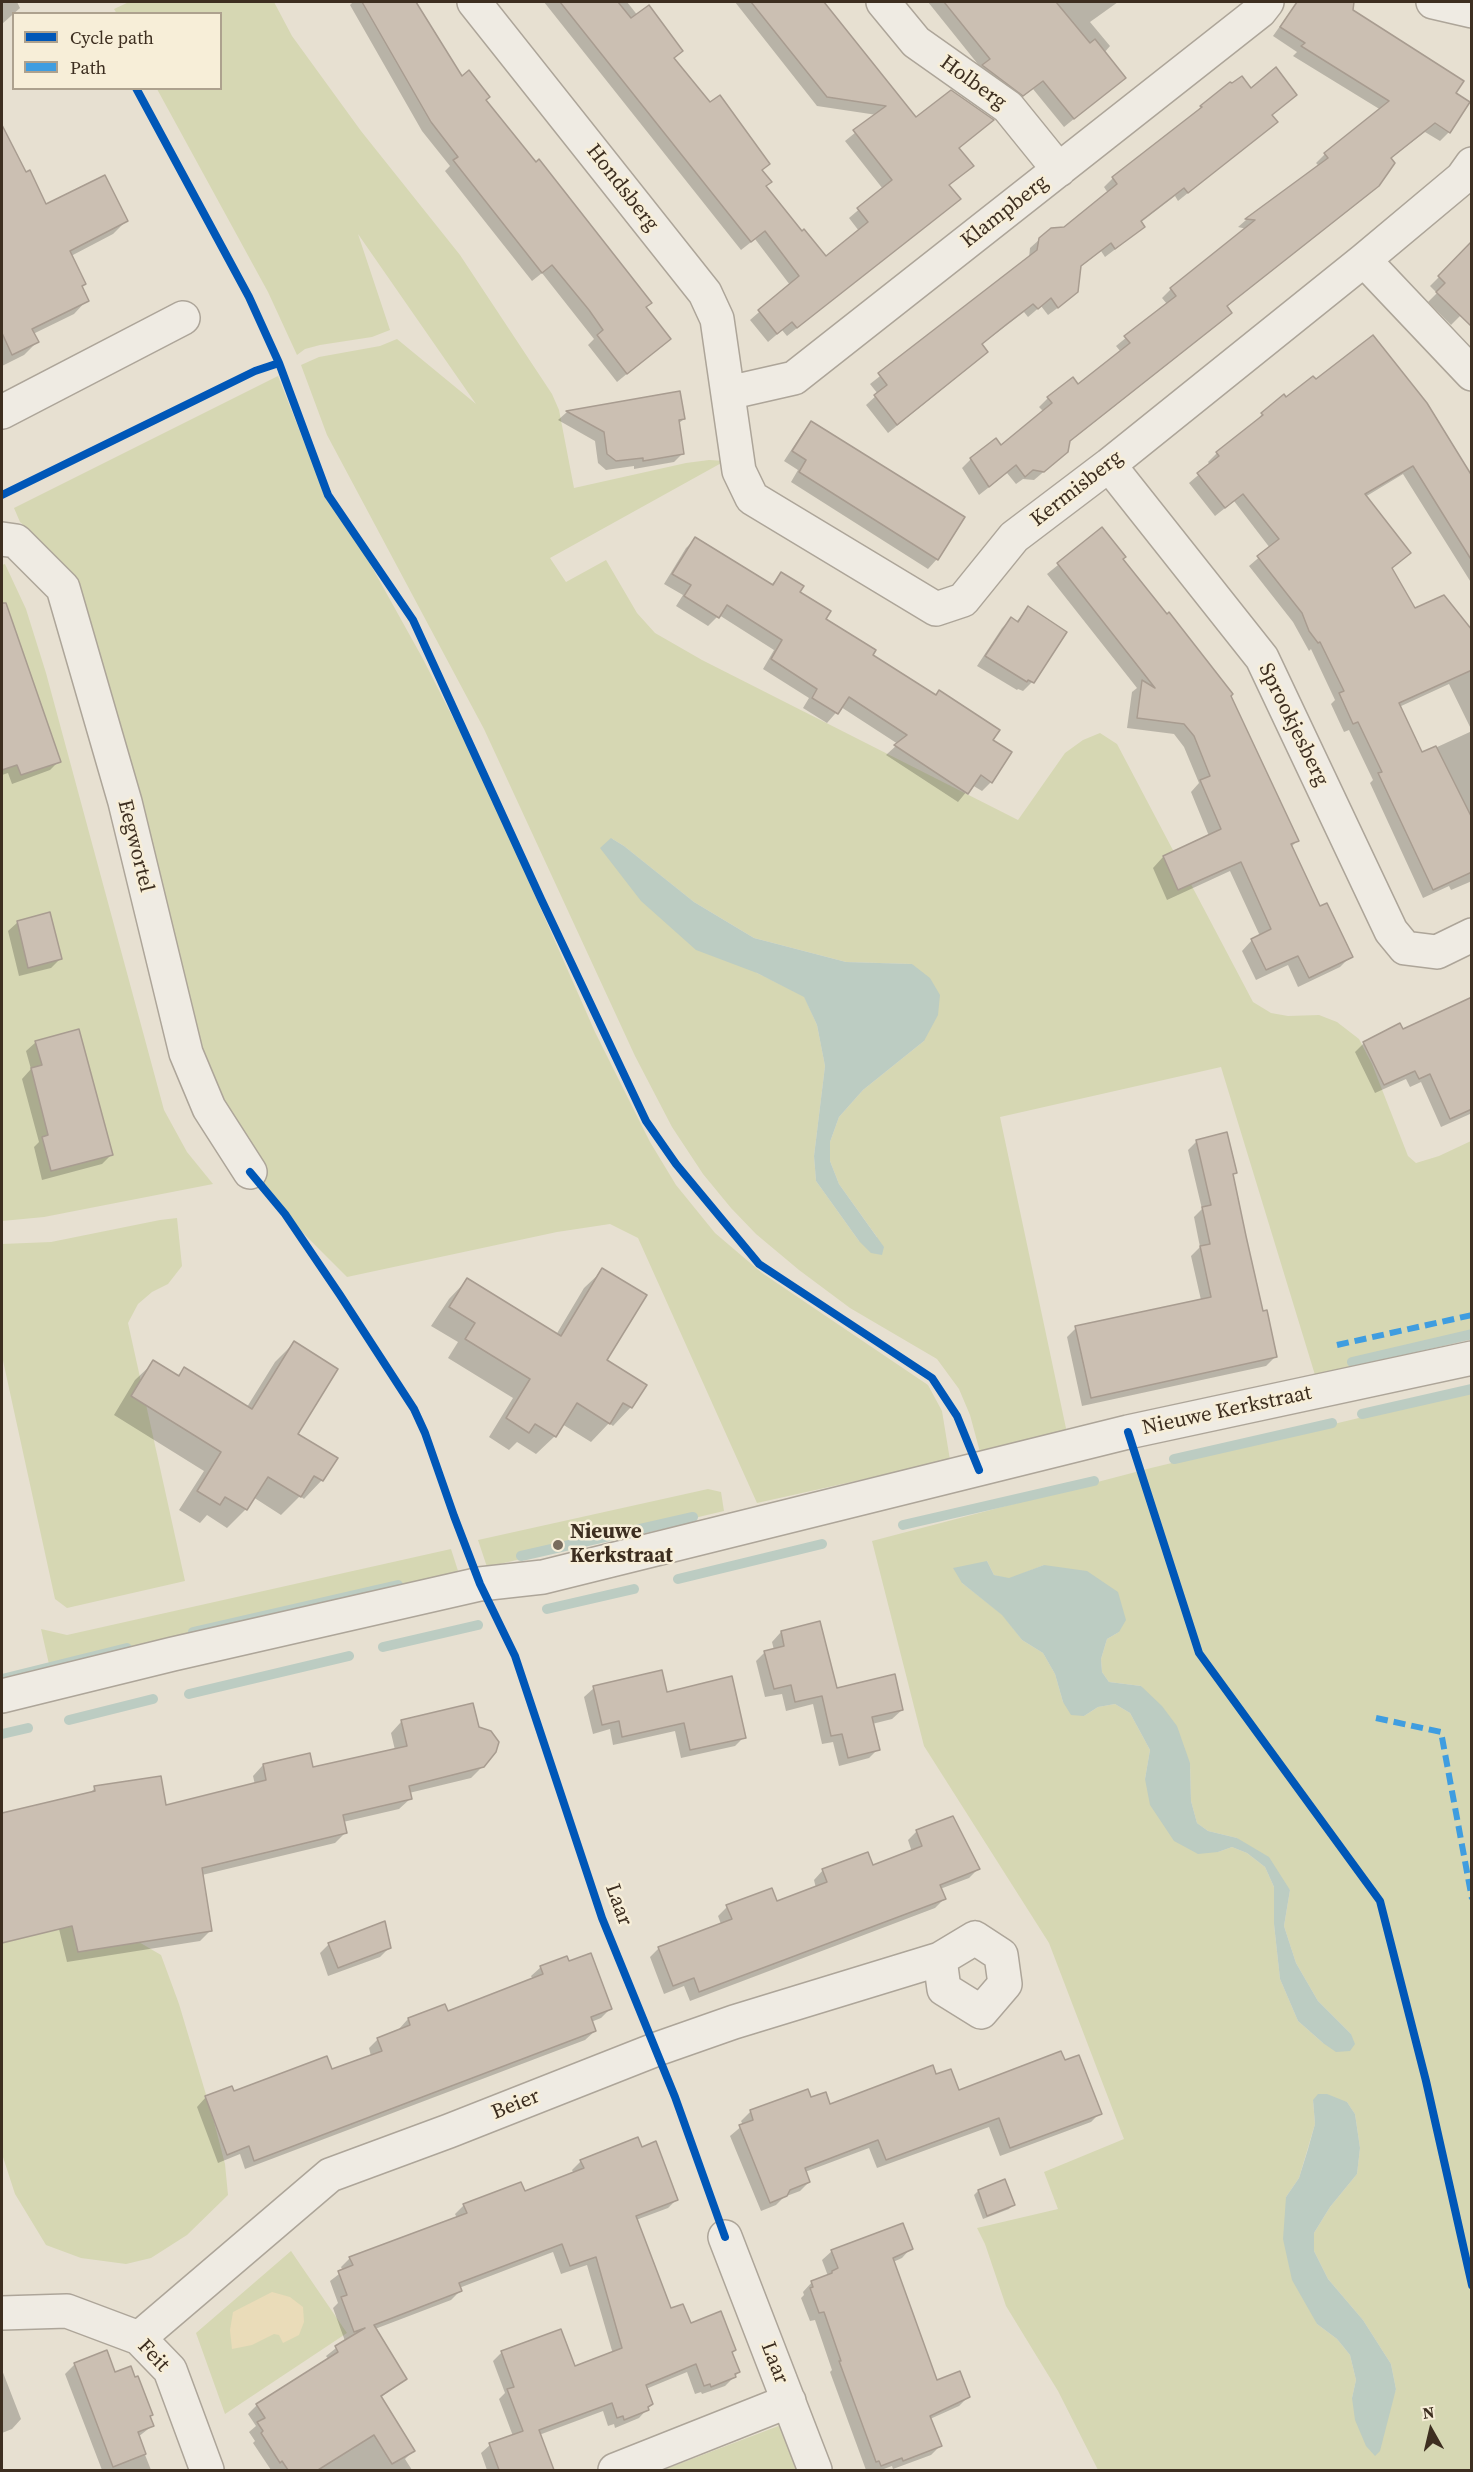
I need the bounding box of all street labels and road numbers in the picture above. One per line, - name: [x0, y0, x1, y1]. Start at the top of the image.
- street label: Holberg: [935, 50, 1011, 116]
- street label: Hondsberg: [580, 139, 664, 237]
- street label: Klampberg: [956, 170, 1054, 254]
- street label: Kermisberg: [1026, 445, 1128, 533]
- street label: Sprookjesberg: [1252, 659, 1334, 791]
- street label: Eegwortel: [111, 797, 159, 895]
- street label: Nieuwe Kerkstraat: [1140, 1381, 1314, 1441]
- street label: Laar: [599, 1881, 637, 1929]
- street label: Beier: [488, 2084, 544, 2126]
- street label: Feit: [132, 2335, 174, 2377]
- street label: Laar: [755, 2339, 793, 2387]

